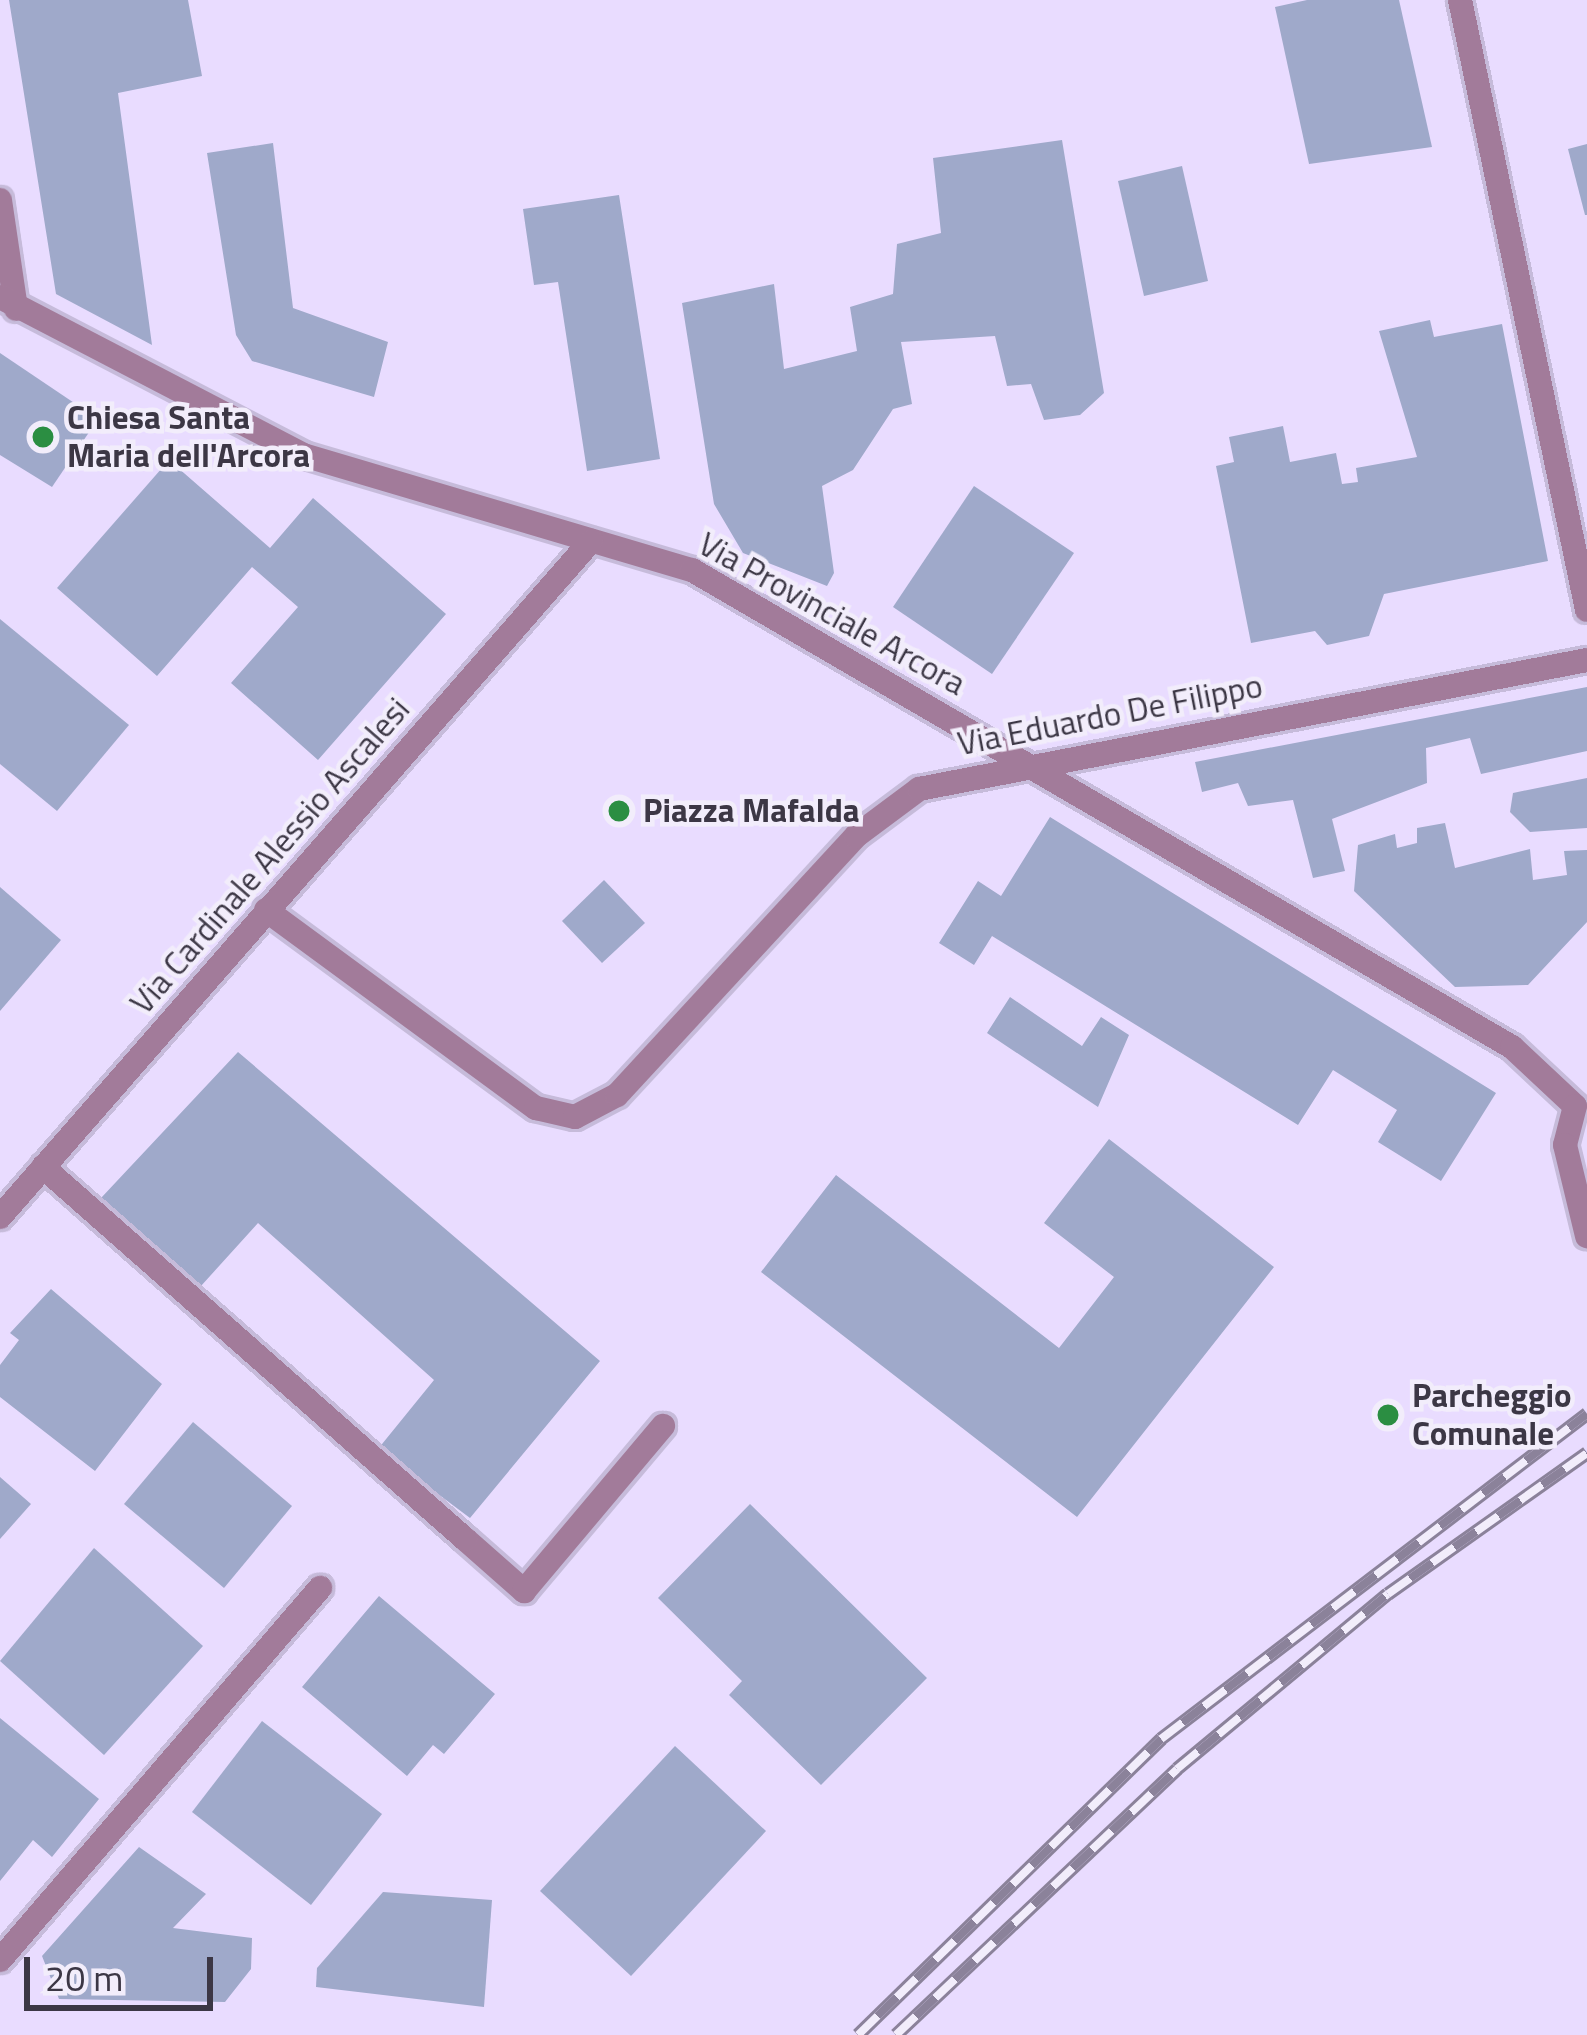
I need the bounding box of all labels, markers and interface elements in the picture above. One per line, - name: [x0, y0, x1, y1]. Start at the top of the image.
- place label: Chiesa Santa Maria dell'Arcora: [67, 398, 310, 476]
- marker: Chiesa Santa Maria dell'Arcora: [30, 424, 56, 450]
- street label: Via Provinciale Arcora: [692, 524, 972, 704]
- street label: Via Eduardo De Filippo: [954, 666, 1266, 764]
- street label: Via Cardinale Alessio Ascalesi: [122, 690, 418, 1022]
- place label: Piazza Mafalda: [643, 791, 860, 831]
- marker: Piazza Mafalda: [606, 798, 632, 824]
- place label: Parcheggio Comunale: [1412, 1376, 1572, 1454]
- marker: Parcheggio Comunale: [1375, 1402, 1401, 1428]
- scale bar: [30, 1933, 219, 2007]
- text: 20 m: [45, 1950, 123, 2005]

